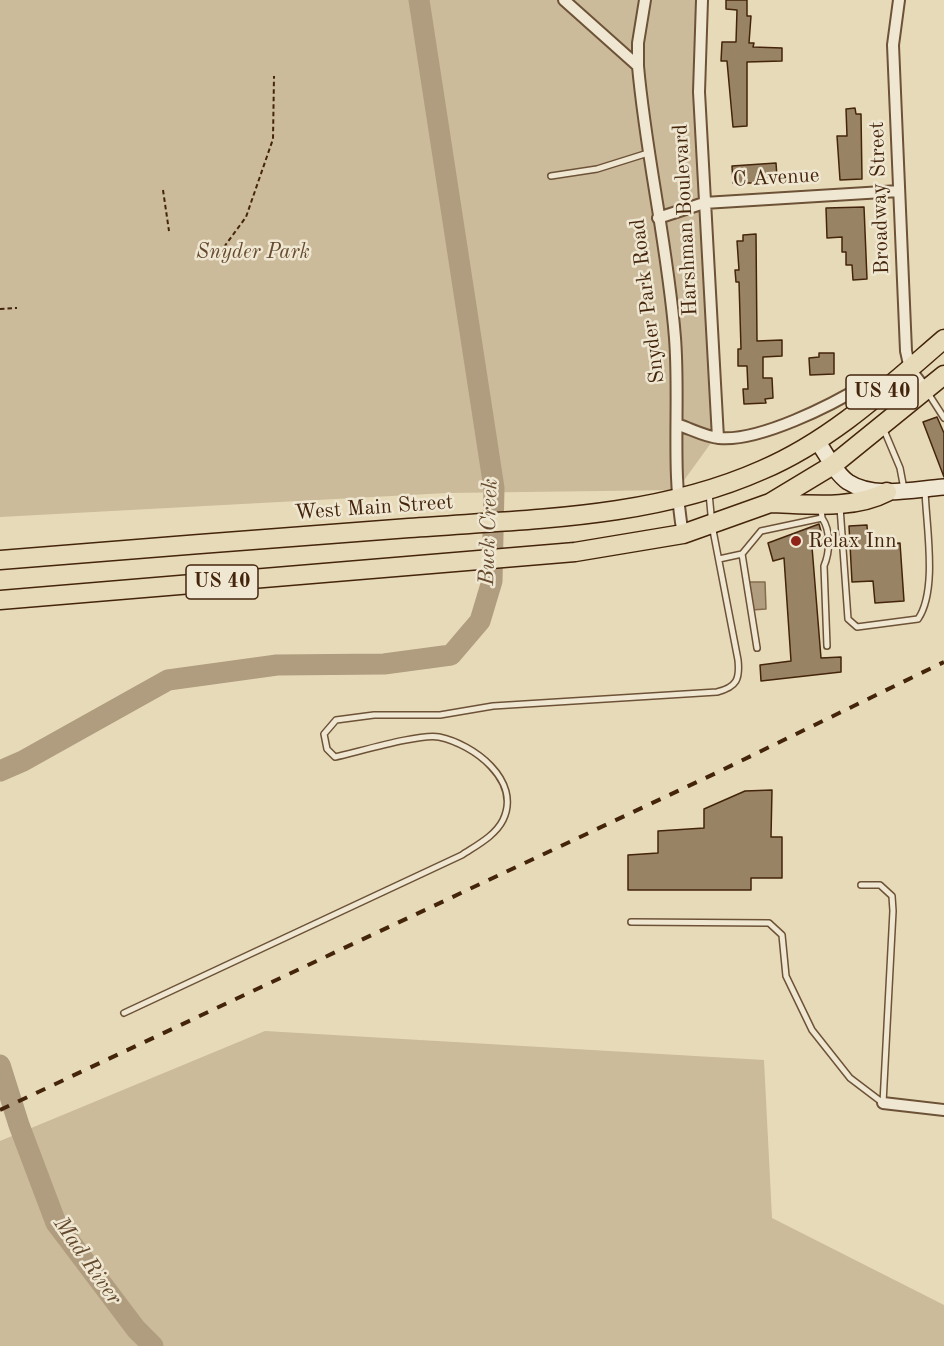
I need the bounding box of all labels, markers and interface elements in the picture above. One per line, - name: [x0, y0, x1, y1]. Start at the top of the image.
- street label: Broadway Street: [865, 121, 895, 275]
- street label: Harshman Boulevard: [668, 123, 704, 317]
- street label: C Avenue: [732, 163, 820, 193]
- street label: Snyder Park Road: [625, 217, 671, 385]
- park label: Snyder Park: [196, 239, 310, 265]
- road number: US 40: [846, 375, 918, 409]
- water label: Buck Creek: [474, 478, 504, 586]
- street label: West Main Street: [294, 490, 454, 526]
- place label: Relax Inn: [808, 528, 896, 554]
- marker: Relax Inn: [789, 534, 803, 548]
- road number: US 40: [186, 565, 258, 599]
- water label: Mad River: [47, 1212, 127, 1310]

